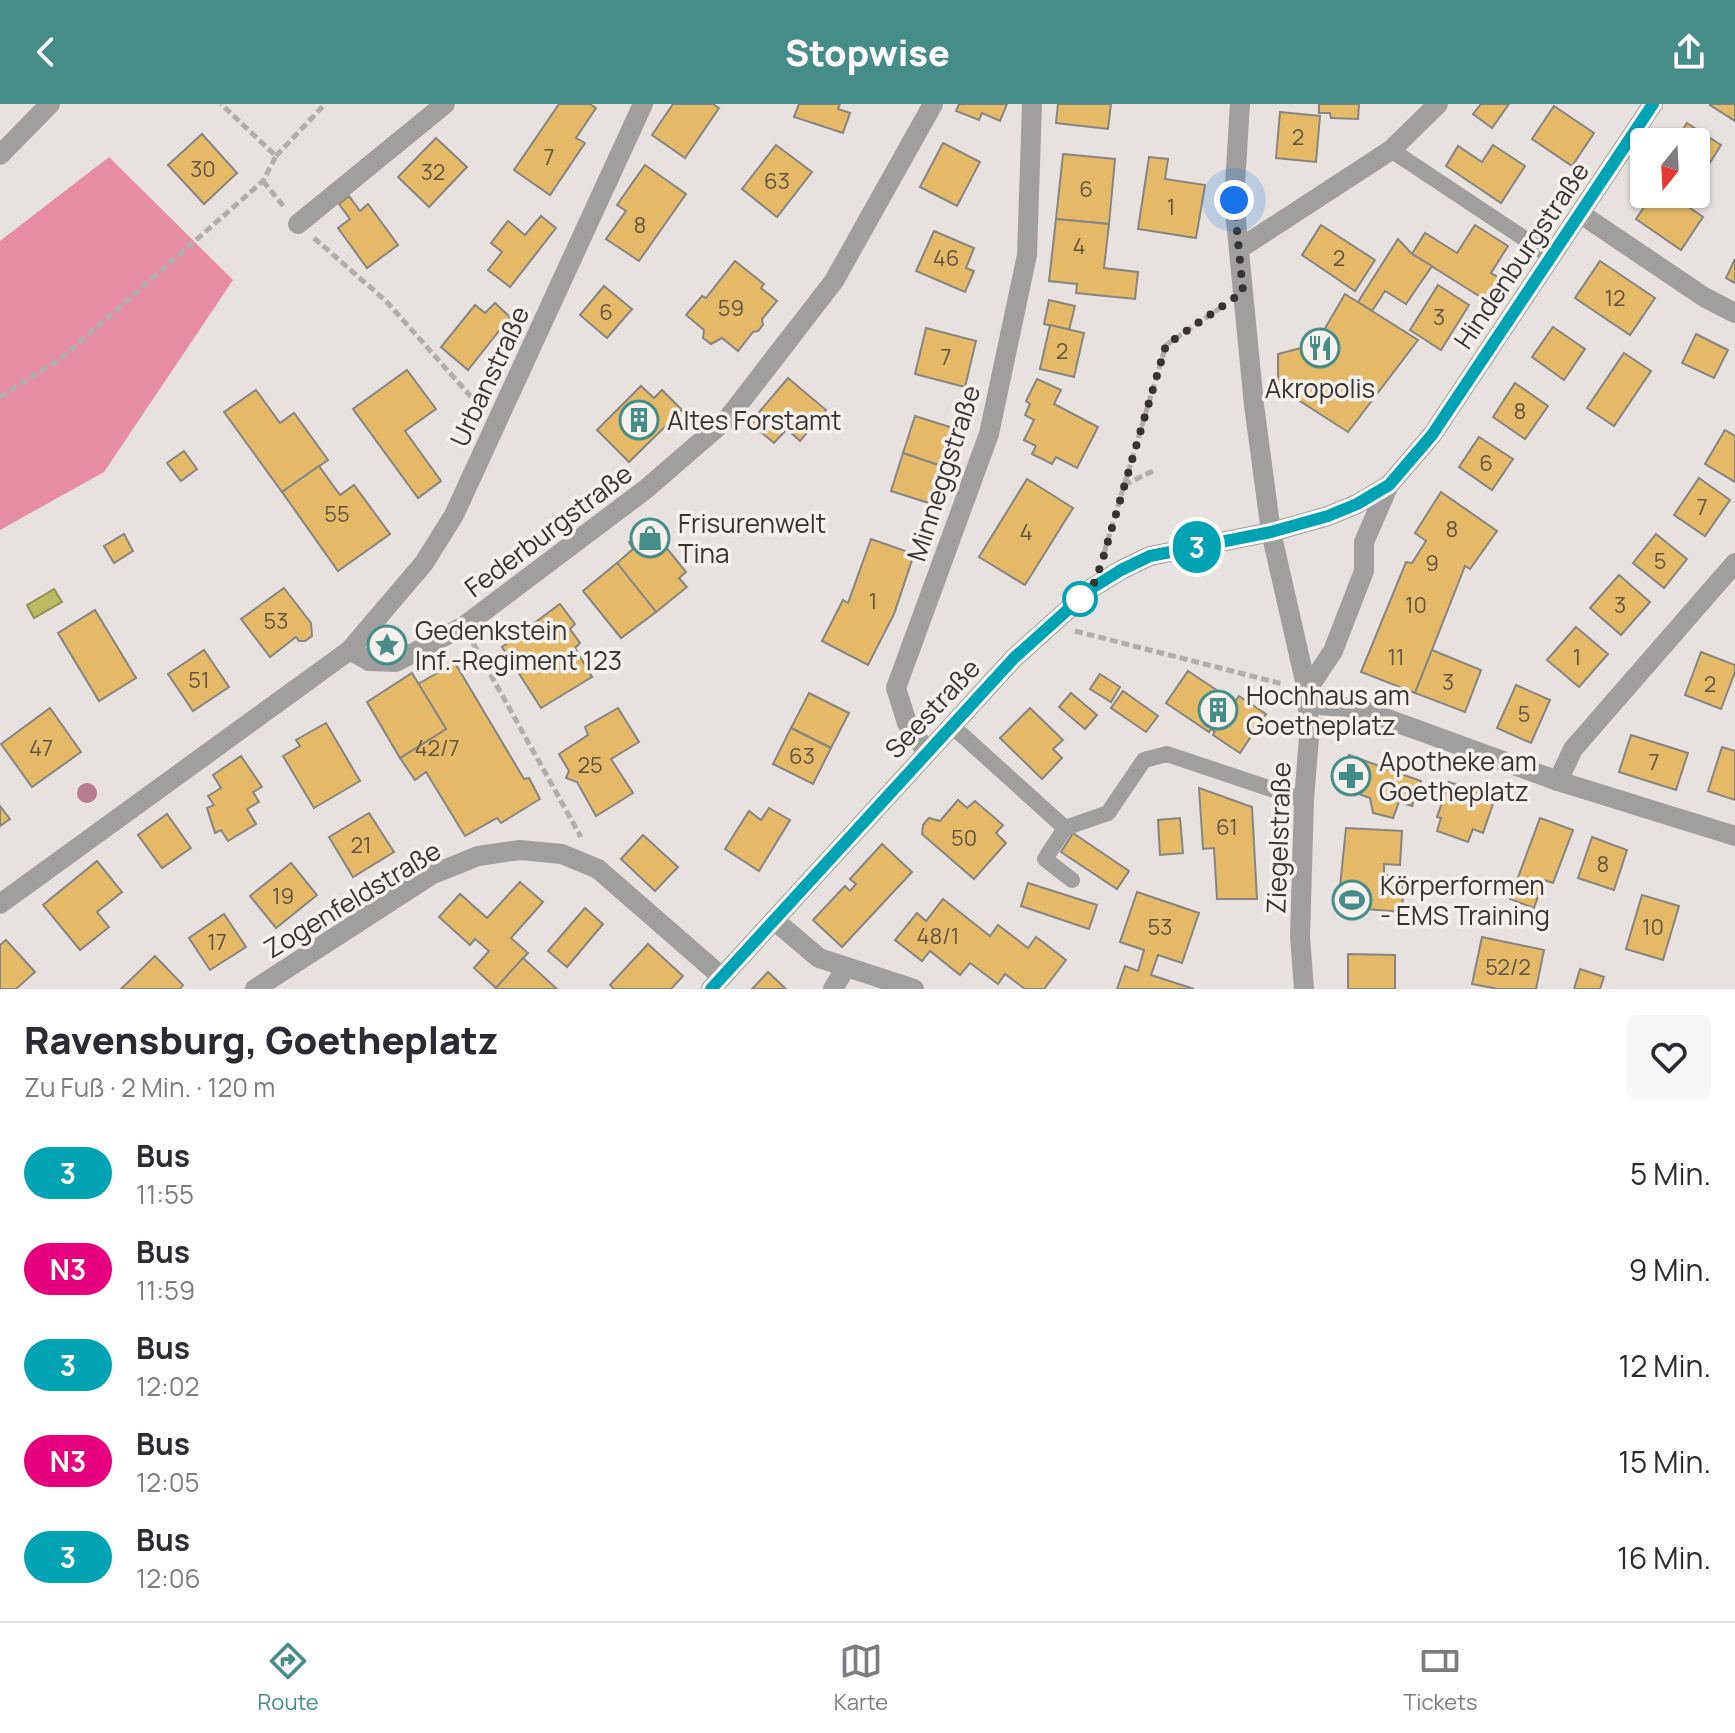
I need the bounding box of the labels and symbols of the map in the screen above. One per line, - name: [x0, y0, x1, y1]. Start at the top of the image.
- house number: 2: [1292, 122, 1304, 152]
- north arrow: [1630, 128, 1710, 208]
- house number: 7: [543, 142, 555, 172]
- house number: 30: [190, 154, 216, 184]
- street label: Hindenburgstraße: [1445, 155, 1597, 355]
- house number: 32: [421, 157, 445, 187]
- house number: 63: [764, 166, 790, 196]
- house number: 6: [1079, 174, 1093, 204]
- your location: [1214, 180, 1254, 220]
- house number: 1: [1167, 192, 1175, 222]
- house number: 8: [634, 210, 646, 240]
- house number: 4: [1073, 231, 1085, 261]
- house number: 46: [933, 243, 959, 273]
- house number: 2: [1333, 243, 1345, 273]
- house number: 12: [1604, 283, 1626, 313]
- house number: 59: [718, 293, 744, 323]
- house number: 6: [599, 297, 613, 327]
- street label: Urbanstraße: [441, 300, 537, 452]
- house number: 3: [1433, 302, 1445, 332]
- restaurant icon: Akropolis: [1299, 327, 1341, 369]
- house number: 2: [1056, 336, 1068, 366]
- house number: 7: [940, 342, 952, 372]
- place label: Akropolis: [1265, 370, 1375, 406]
- street label: Minneggstraße: [898, 380, 988, 566]
- house number: 8: [1514, 396, 1526, 426]
- building icon: Altes Forstamt: [618, 399, 660, 441]
- place label: Altes Forstamt: [667, 402, 841, 438]
- house number: 6: [1479, 448, 1493, 478]
- street label: Federburgstraße: [457, 455, 639, 605]
- house number: 7: [1696, 492, 1708, 522]
- house number: 55: [324, 499, 350, 529]
- place label: Frisurenwelt Tina: [678, 505, 826, 571]
- house number: 8: [1446, 514, 1458, 544]
- shop icon: Frisurenwelt Tina: [629, 517, 671, 559]
- house number: 4: [1020, 517, 1032, 547]
- line badge: 3: [1171, 521, 1223, 573]
- house number: 5: [1654, 546, 1666, 576]
- house number: 9: [1425, 548, 1439, 578]
- unlabelled marker: [1063, 582, 1097, 616]
- house number: 1: [869, 586, 877, 616]
- house number: 10: [1405, 590, 1427, 620]
- house number: 3: [1614, 590, 1626, 620]
- house number: 53: [264, 606, 288, 636]
- place label: Gedenkstein Inf.-Regiment 123: [415, 612, 622, 678]
- place icon: Gedenkstein Inf.-Regiment 123: [366, 624, 408, 666]
- house number: 11: [1387, 642, 1405, 672]
- house number: 1: [1573, 642, 1581, 672]
- street label: Seestraße: [876, 650, 988, 766]
- house number: 51: [188, 665, 210, 695]
- house number: 3: [1442, 667, 1454, 697]
- house number: 2: [1704, 669, 1716, 699]
- place label: Hochhaus am Goetheplatz: [1246, 677, 1410, 743]
- building icon: Hochhaus am Goetheplatz: [1197, 689, 1239, 731]
- house number: 5: [1518, 699, 1530, 729]
- house number: 47: [29, 733, 53, 763]
- house number: 42/7: [414, 733, 460, 763]
- house number: 63: [789, 741, 815, 771]
- place label: Apotheke am Goetheplatz: [1379, 743, 1537, 809]
- house number: 7: [1648, 747, 1660, 777]
- house number: 25: [577, 750, 603, 780]
- pharmacy icon: Apotheke am Goetheplatz: [1330, 755, 1372, 797]
- street label: Ziegelstraße: [1257, 761, 1299, 915]
- house number: 61: [1216, 812, 1238, 842]
- house number: 50: [951, 823, 977, 853]
- house number: 21: [350, 830, 372, 860]
- street label: Zogenfeldstraße: [257, 832, 447, 966]
- house number: 8: [1597, 849, 1609, 879]
- place label: Körperformen - EMS Training: [1380, 867, 1550, 933]
- sports icon: Körperformen - EMS Training: [1331, 879, 1373, 921]
- house number: 19: [272, 881, 294, 911]
- house number: 53: [1148, 912, 1172, 942]
- house number: 10: [1642, 912, 1664, 942]
- house number: 48/1: [917, 921, 959, 951]
- house number: 17: [207, 927, 227, 957]
- house number: 52/2: [1485, 952, 1531, 982]

